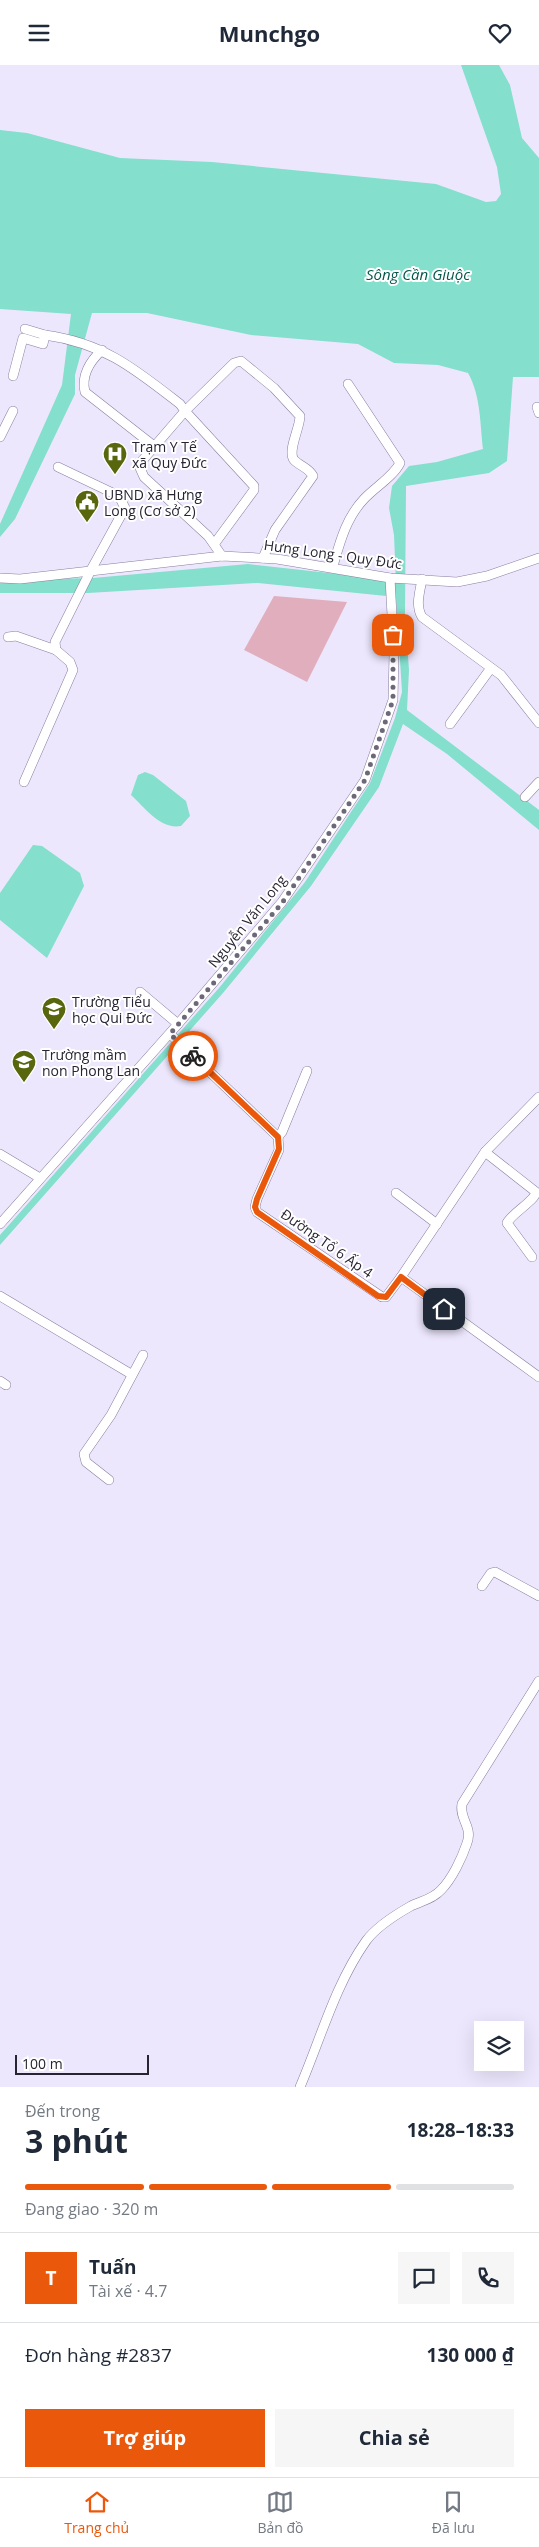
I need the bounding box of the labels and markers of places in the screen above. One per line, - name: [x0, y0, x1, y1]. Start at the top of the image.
- place label: Trạm Y Tế xã Quy Đức: [132, 437, 207, 472]
- hospital icon: Trạm Y Tế xã Quy Đức: [102, 441, 128, 475]
- place label: UBND xã Hưng Long (Cơ sở 2): [104, 485, 203, 520]
- public building icon: UBND xã Hưng Long (Cơ sở 2): [74, 489, 100, 523]
- pin: [372, 614, 414, 656]
- place label: Trường Tiểu học Qui Đức: [72, 992, 152, 1027]
- school or university icon: Trường Tiểu học Qui Đức: [41, 996, 67, 1030]
- place label: Trường mầm non Phong Lan: [42, 1045, 140, 1080]
- school or university icon: Trường mầm non Phong Lan: [11, 1049, 37, 1083]
- pin: [423, 1288, 465, 1330]

